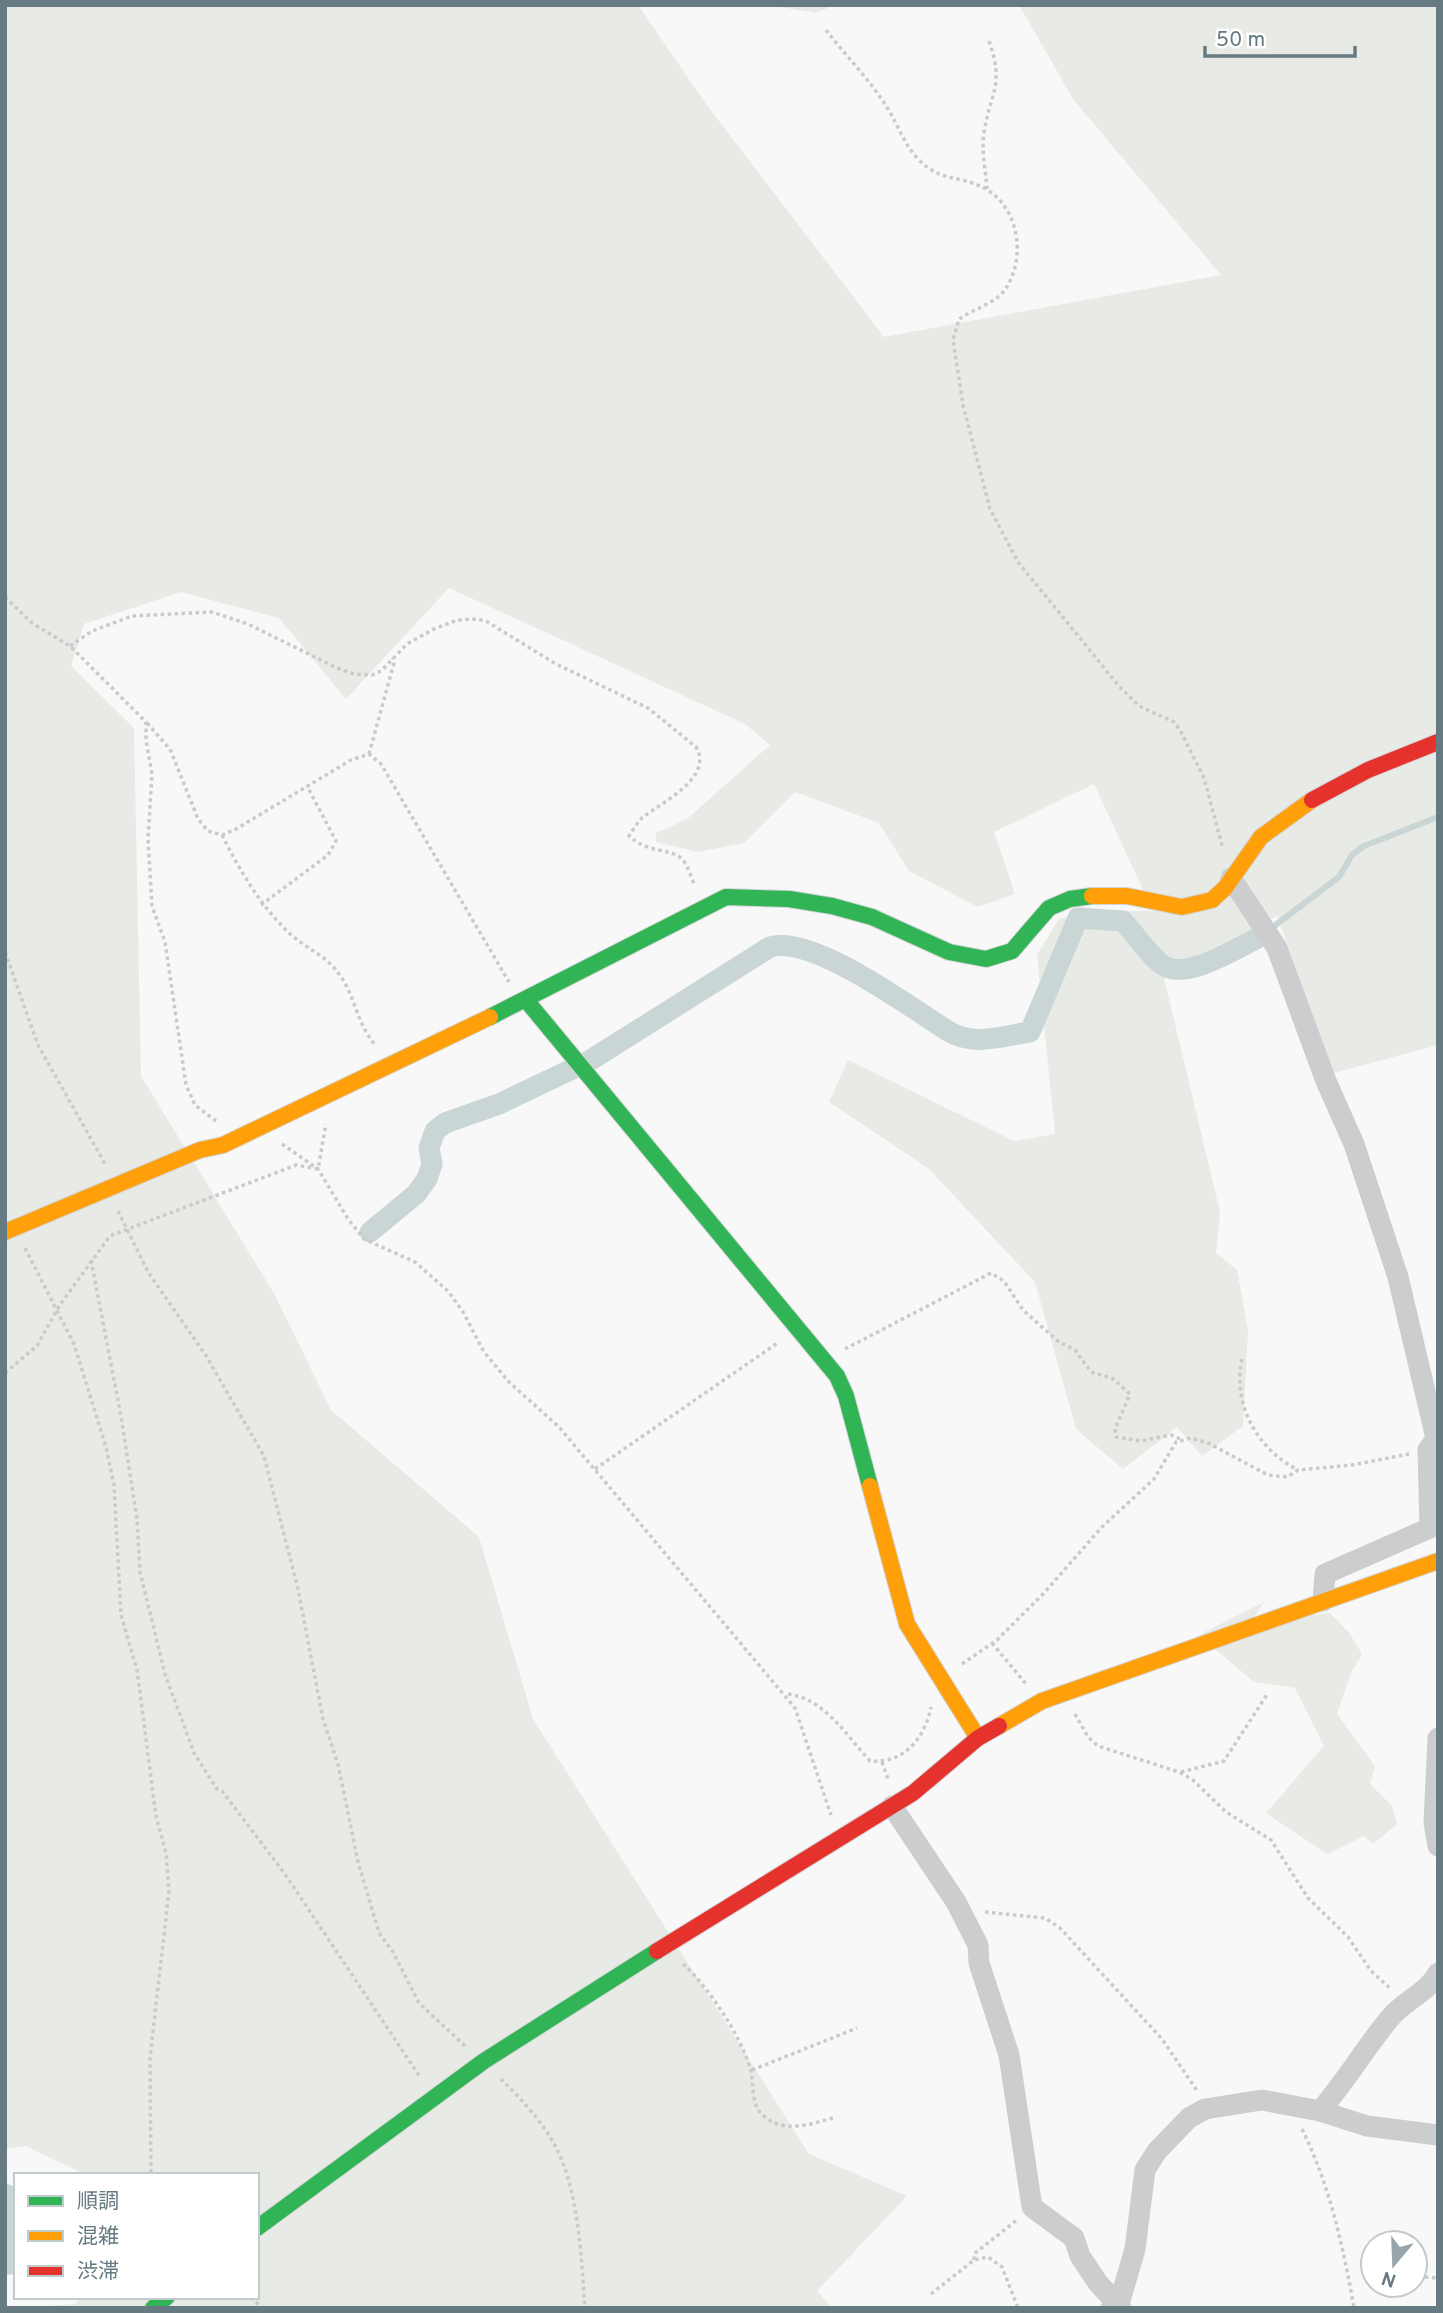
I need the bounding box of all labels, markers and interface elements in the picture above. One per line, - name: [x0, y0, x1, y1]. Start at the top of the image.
- scale bar: [1205, 14, 1356, 58]
- text: 50 m: [1216, 27, 1265, 54]
- legend: [14, 2173, 259, 2299]
- text: 順調: [77, 2189, 119, 2216]
- text: 混雑: [77, 2224, 119, 2251]
- north arrow: [1359, 2229, 1429, 2299]
- text: 渋滞: [77, 2259, 119, 2286]
- text: N: [1379, 2265, 1399, 2292]

